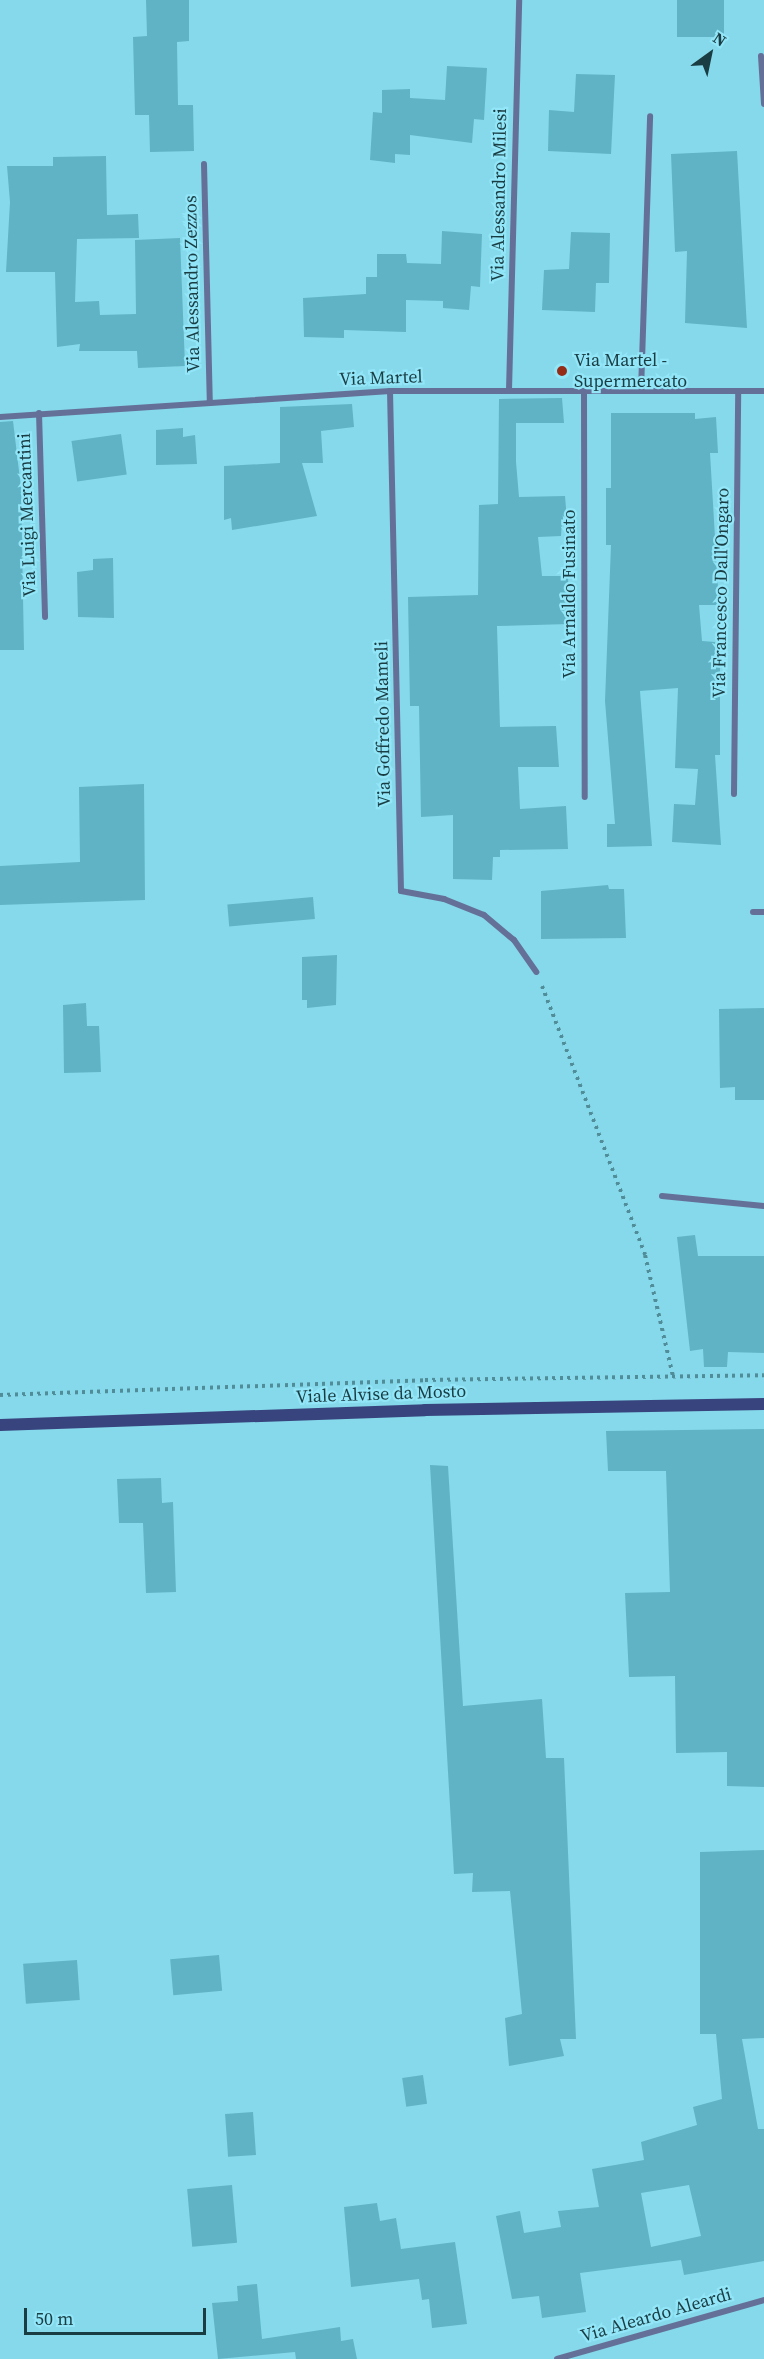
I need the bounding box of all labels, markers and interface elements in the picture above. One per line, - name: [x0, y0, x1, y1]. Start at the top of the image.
- north arrow: [680, 24, 740, 84]
- text: N: [709, 27, 731, 51]
- street label: Via Alessandro Milesi: [487, 108, 511, 282]
- street label: Via Alessandro Zezzos: [180, 195, 204, 373]
- place label: Via Martel - Supermercato: [574, 350, 687, 392]
- marker: Via Martel - Supermercato: [555, 364, 569, 378]
- street label: Via Martel: [339, 366, 423, 390]
- street label: Via Luigi Mercantini: [13, 433, 41, 597]
- street label: Via Francesco Dall'Ongaro: [708, 488, 734, 698]
- street label: Via Arnaldo Fusinato: [558, 509, 580, 679]
- street label: Via Goffredo Mameli: [371, 641, 395, 807]
- street label: Viale Alvise da Mosto: [296, 1380, 466, 1408]
- street label: Via Aleardo Aleardi: [578, 2283, 734, 2347]
- scale bar: [27, 2296, 208, 2334]
- text: 50 m: [35, 2306, 73, 2331]

